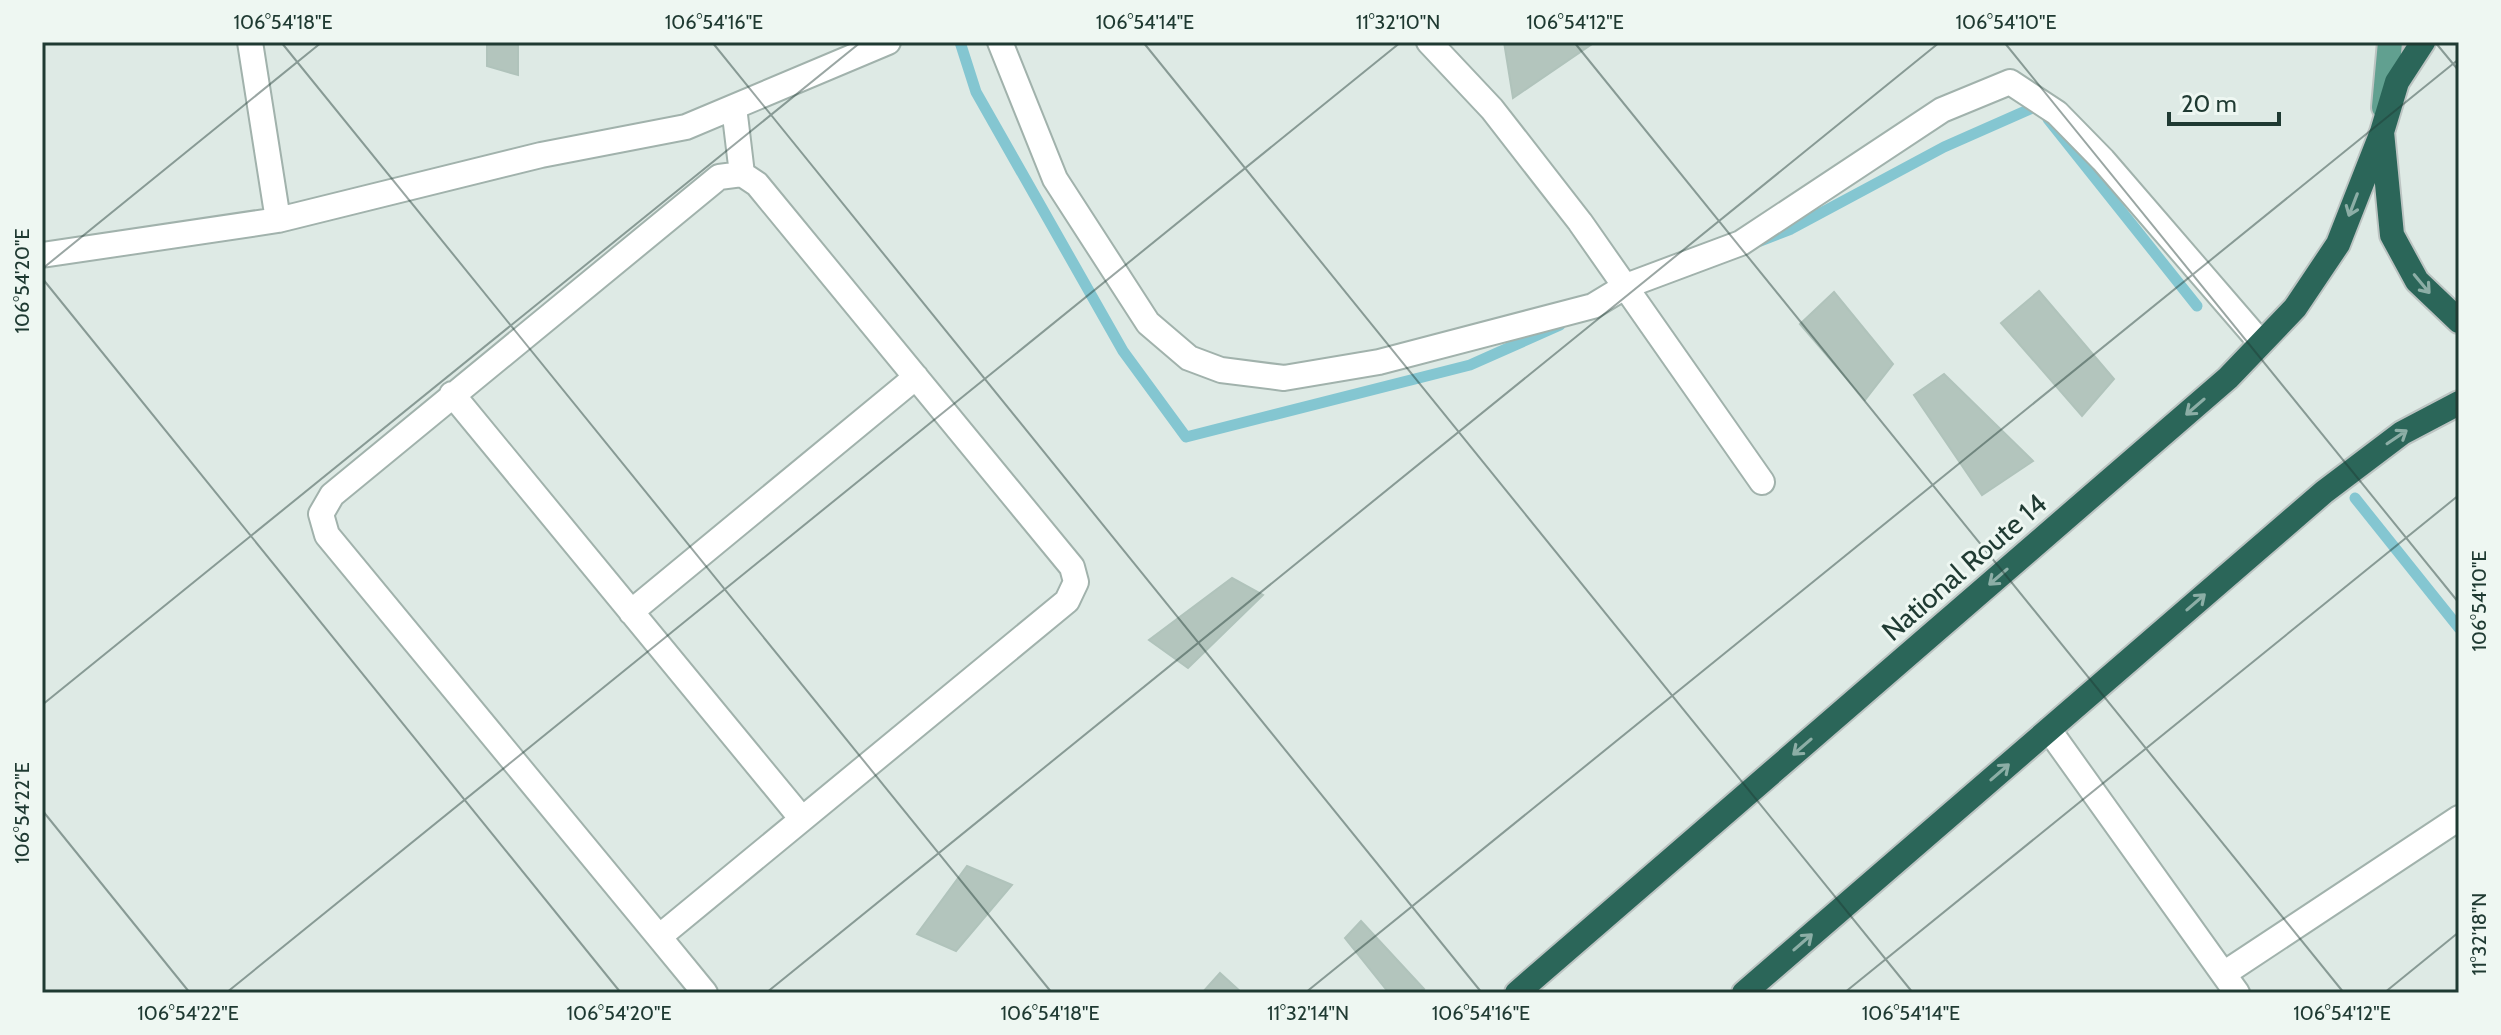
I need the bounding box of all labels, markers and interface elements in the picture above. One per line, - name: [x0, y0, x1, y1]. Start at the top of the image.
- text: 106°54'18"E: [233, 10, 333, 34]
- text: 106°54'16"E: [665, 10, 763, 34]
- text: 106°54'14"E: [1096, 10, 1194, 34]
- text: 11°32'10"N: [1356, 10, 1440, 34]
- text: 106°54'12"E: [1526, 10, 1624, 34]
- text: 106°54'10"E: [1955, 10, 2057, 34]
- scale bar: [2169, 76, 2279, 126]
- text: 20 m: [2181, 89, 2237, 118]
- one-way arrow: [2345, 192, 2359, 216]
- text: 106°54'20"E: [10, 229, 34, 333]
- one-way arrow: [2413, 274, 2431, 294]
- one-way arrow: [2186, 398, 2206, 416]
- one-way arrow: [2386, 429, 2408, 446]
- street label: National Route 14: [1875, 486, 2053, 648]
- text: 106°54'10"E: [2467, 550, 2491, 652]
- one-way arrow: [1989, 568, 2009, 586]
- one-way arrow: [2186, 593, 2206, 611]
- one-way arrow: [1792, 738, 1812, 756]
- text: 106°54'22"E: [10, 762, 34, 864]
- one-way arrow: [1989, 763, 2009, 781]
- text: 11°32'18"N: [2467, 893, 2491, 975]
- one-way arrow: [1792, 933, 1813, 951]
- text: 106°54'22"E: [137, 1001, 239, 1025]
- text: 106°54'20"E: [567, 1001, 671, 1025]
- text: 106°54'18"E: [1000, 1001, 1100, 1025]
- text: 11°32'14"N: [1267, 1001, 1349, 1025]
- text: 106°54'16"E: [1432, 1001, 1530, 1025]
- text: 106°54'14"E: [1862, 1001, 1960, 1025]
- text: 106°54'12"E: [2293, 1001, 2391, 1025]

